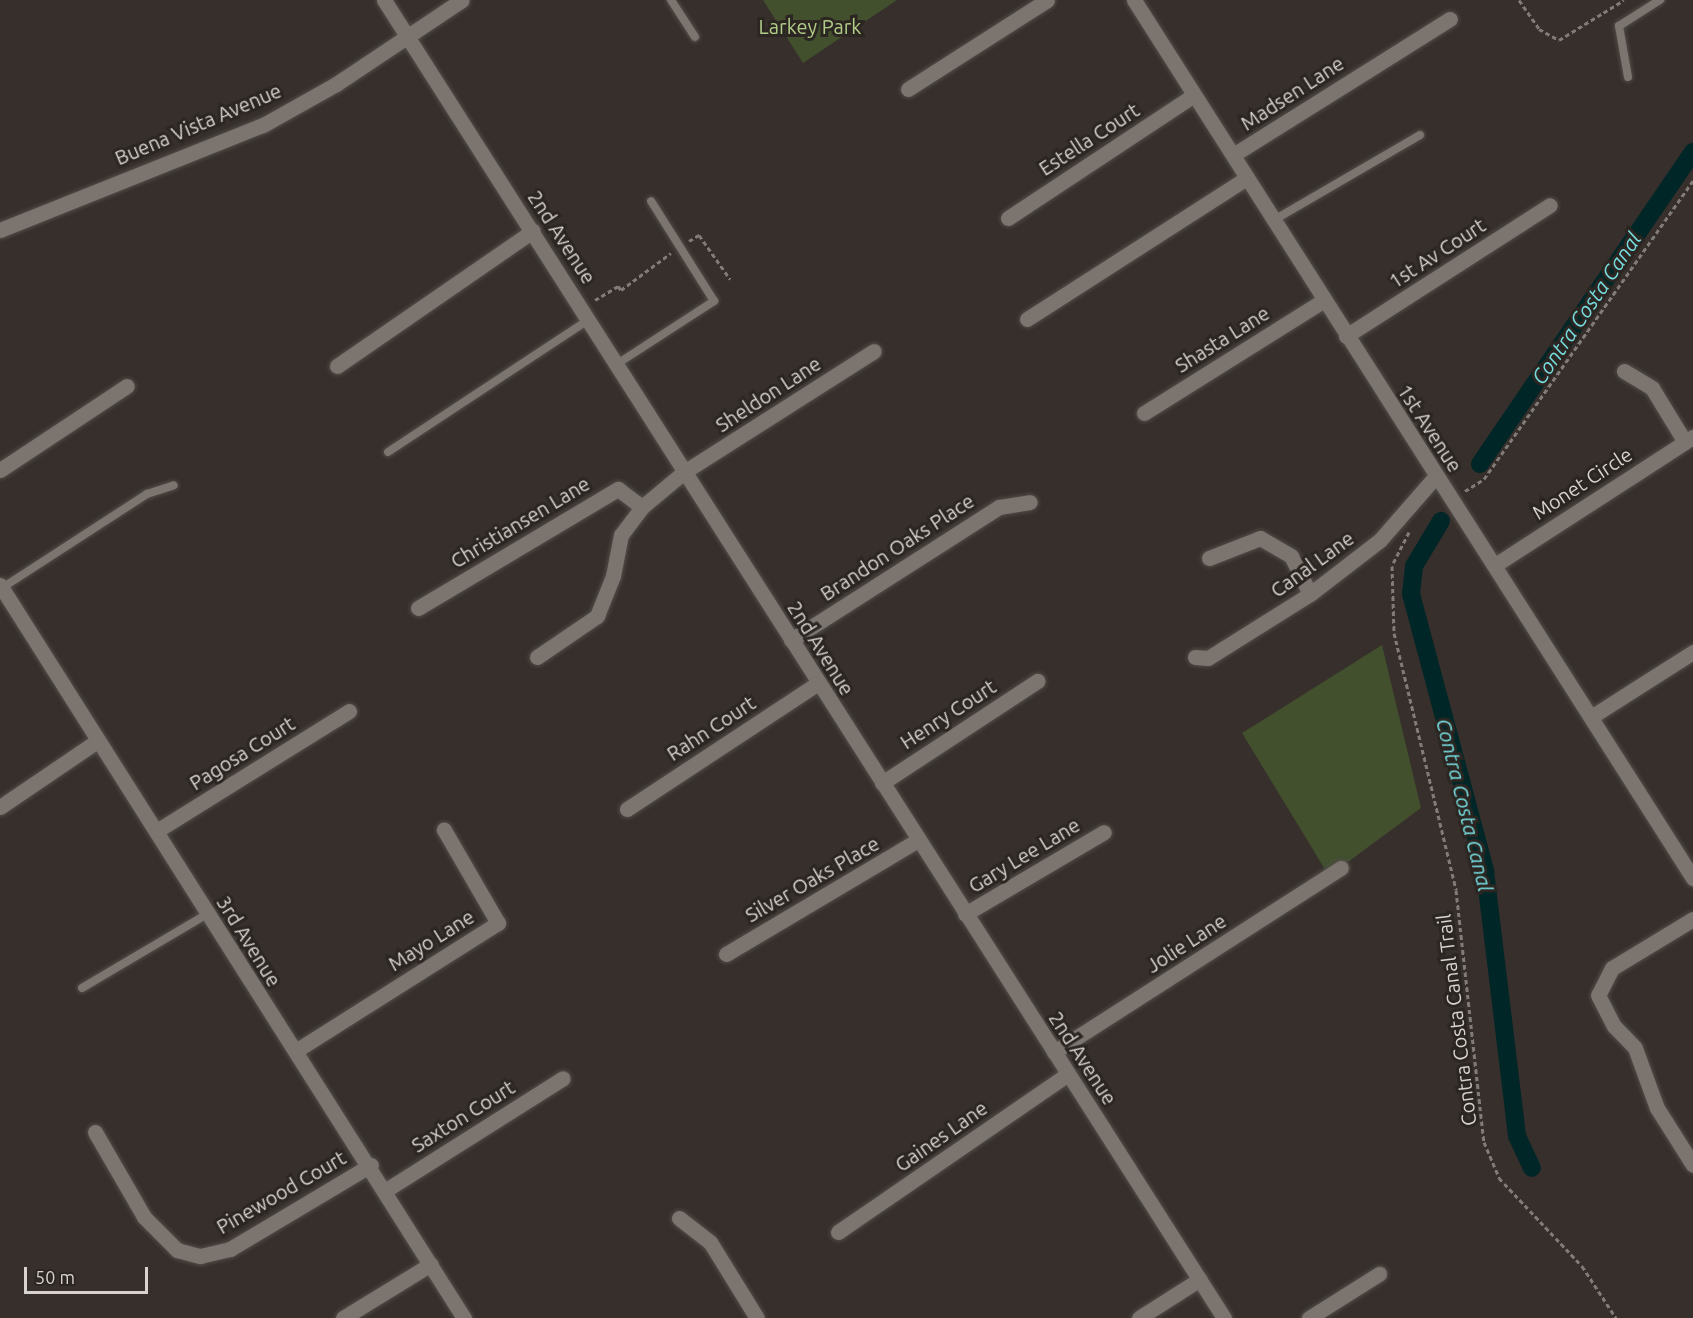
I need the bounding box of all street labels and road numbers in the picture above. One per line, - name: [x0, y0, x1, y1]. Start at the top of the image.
- street label: Madsen Lane: [1236, 51, 1348, 135]
- street label: Buena Vista Avenue: [111, 78, 285, 170]
- street label: Estella Court: [1034, 98, 1144, 180]
- street label: 2nd Avenue: [523, 186, 601, 288]
- street label: 1st Av Court: [1384, 213, 1490, 293]
- street label: Shasta Lane: [1170, 301, 1274, 377]
- street label: Sheldon Lane: [711, 351, 825, 437]
- street label: 1st Avenue: [1393, 380, 1467, 476]
- street label: Monet Circle: [1528, 442, 1636, 524]
- street label: Christiansen Lane: [446, 471, 594, 573]
- street label: Brandon Oaks Place: [816, 488, 978, 606]
- street label: Canal Lane: [1266, 526, 1358, 602]
- street label: 2nd Avenue: [783, 597, 859, 699]
- street label: Henry Court: [896, 674, 1000, 754]
- street label: Rahn Court: [662, 690, 760, 766]
- street label: Pagosa Court: [185, 711, 299, 795]
- street label: Gary Lee Lane: [964, 812, 1084, 898]
- street label: Silver Oaks Place: [741, 831, 883, 927]
- street label: 3rd Avenue: [212, 891, 286, 991]
- street label: Mayo Lane: [384, 904, 478, 976]
- street label: Jolie Lane: [1142, 908, 1230, 978]
- street label: Contra Costa Canal Trail: [1431, 913, 1481, 1127]
- street label: 2nd Avenue: [1044, 1007, 1122, 1109]
- street label: Saxton Court: [407, 1075, 519, 1157]
- street label: Gaines Lane: [890, 1095, 992, 1177]
- street label: Pinewood Court: [212, 1145, 350, 1239]

